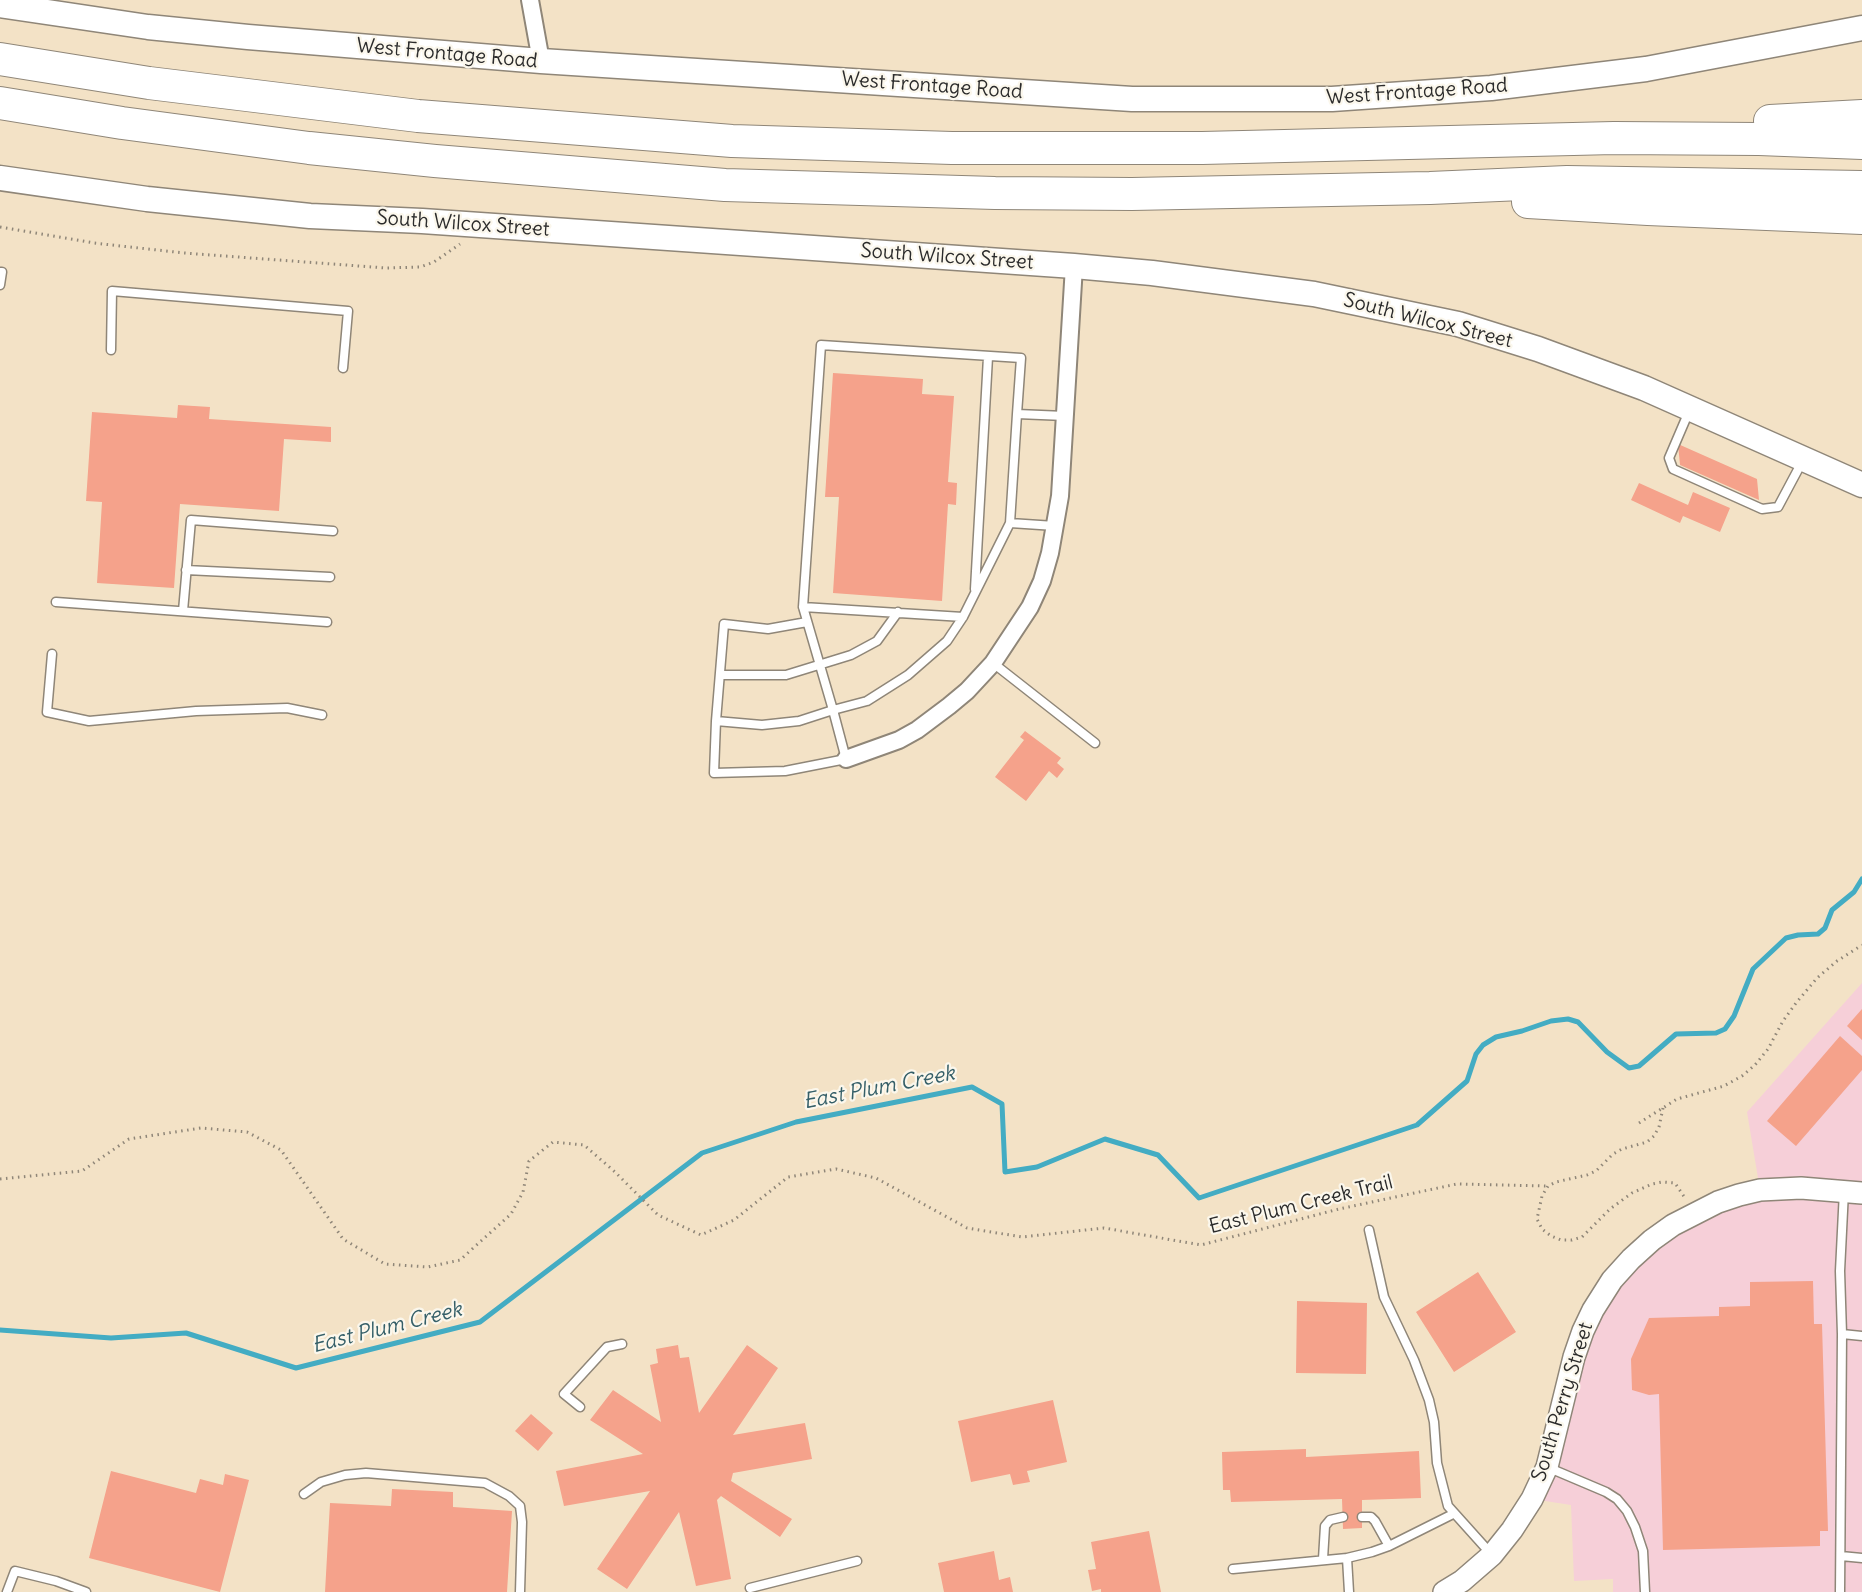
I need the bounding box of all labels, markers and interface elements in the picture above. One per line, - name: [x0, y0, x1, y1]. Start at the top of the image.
- street label: West Frontage Road: [355, 34, 539, 74]
- street label: West Frontage Road: [841, 68, 1023, 104]
- street label: West Frontage Road: [1326, 74, 1508, 110]
- street label: South Wilcox Street: [376, 206, 550, 242]
- street label: South Wilcox Street: [860, 239, 1034, 275]
- street label: South Wilcox Street: [1341, 288, 1515, 354]
- water label: East Plum Creek: [801, 1061, 957, 1115]
- street label: East Plum Creek Trail: [1207, 1171, 1395, 1239]
- water label: East Plum Creek: [309, 1297, 465, 1359]
- street label: South Perry Street: [1527, 1320, 1599, 1484]

